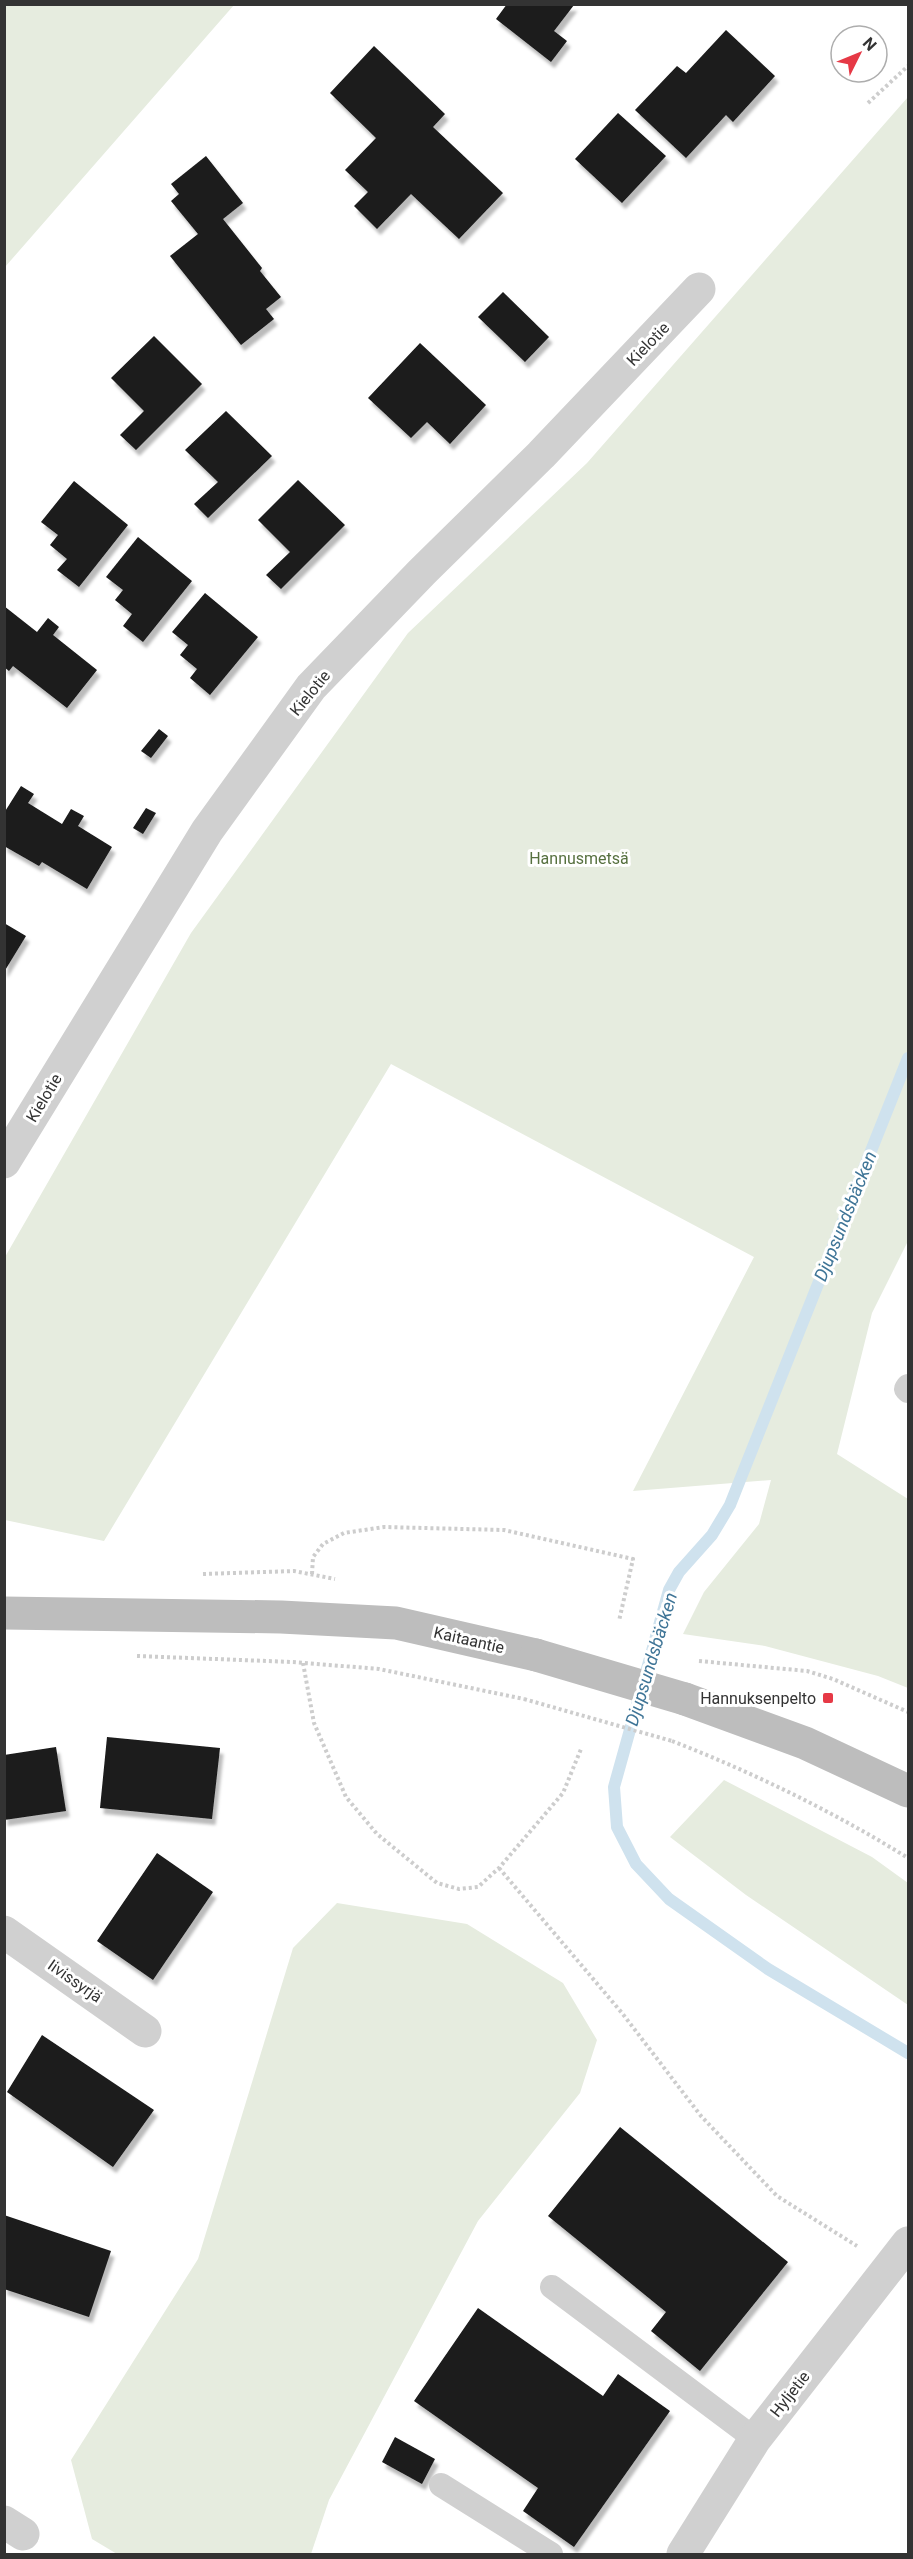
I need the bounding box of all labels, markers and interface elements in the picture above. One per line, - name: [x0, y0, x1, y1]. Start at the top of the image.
- north arrow: [829, 24, 889, 84]
- text: N: [859, 34, 880, 55]
- street label: Kielotie: [623, 318, 673, 370]
- street label: Kielotie: [286, 666, 334, 720]
- park label: Hannusmetsä: [529, 849, 629, 868]
- street label: Kielotie: [22, 1070, 66, 1126]
- water label: Djupsundsbäcken: [809, 1148, 881, 1284]
- water label: Djupsundsbäcken: [621, 1590, 681, 1728]
- street label: Kaitaantie: [432, 1623, 506, 1657]
- place label: Hannuksenpelto: [700, 1689, 816, 1708]
- marker: Hannuksenpelto: [821, 1691, 835, 1705]
- street label: Iivissyrjä: [44, 1955, 106, 2007]
- street label: Hyljetie: [766, 2367, 814, 2421]

